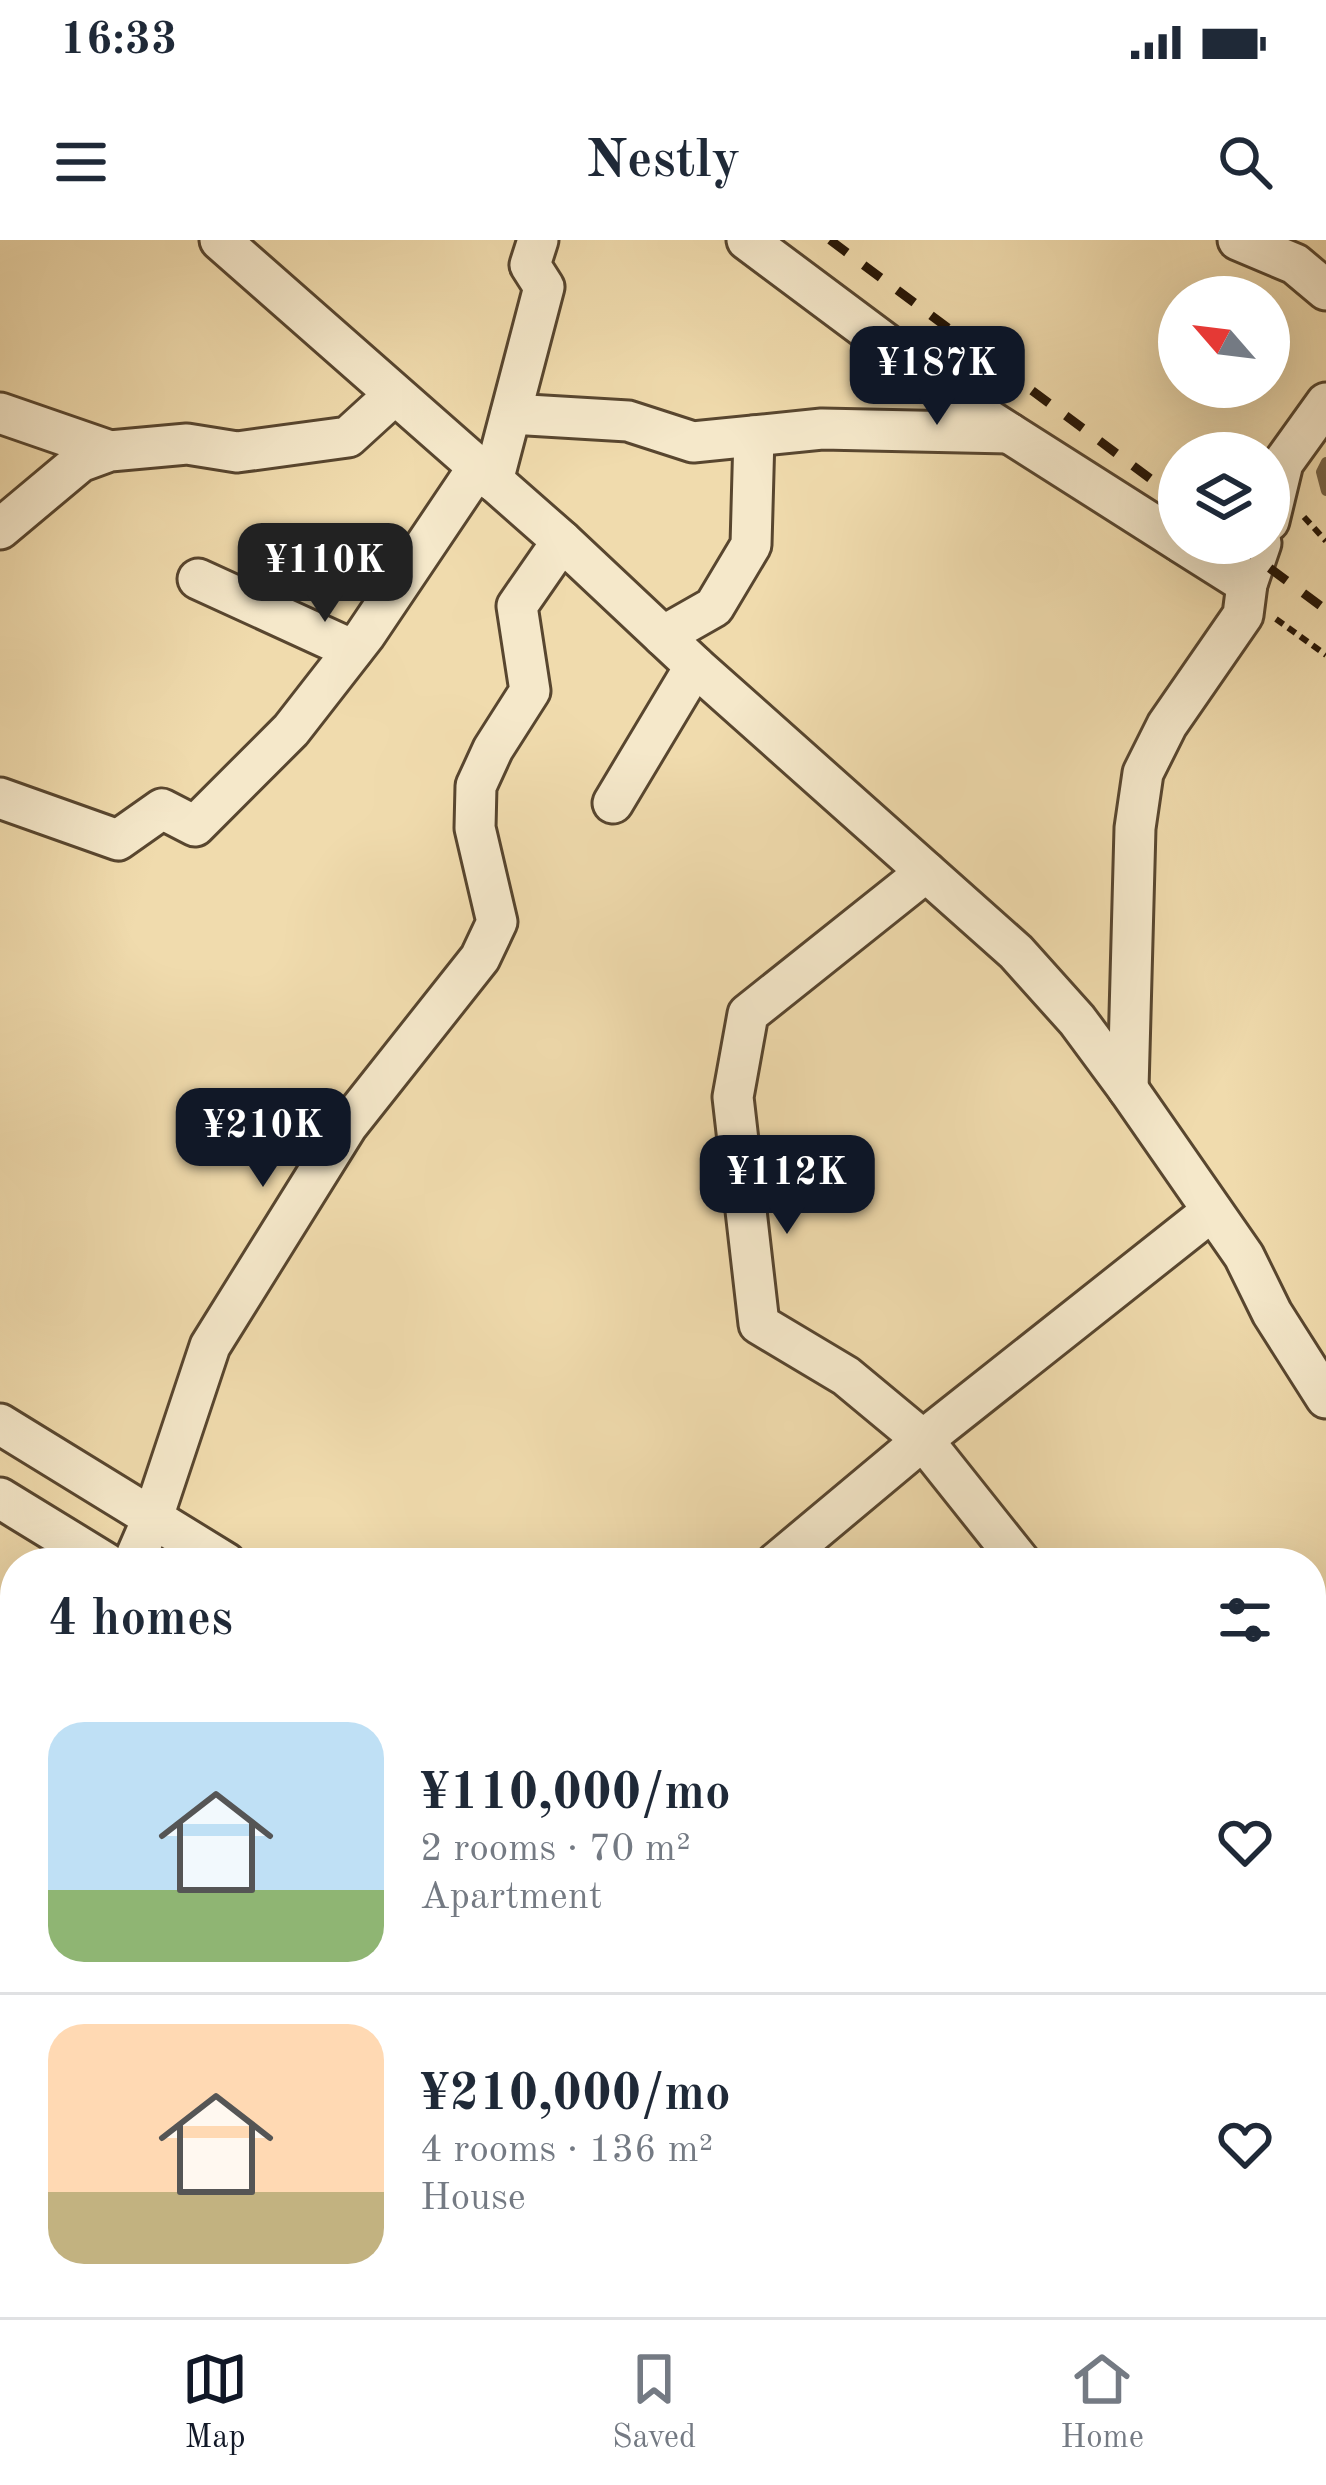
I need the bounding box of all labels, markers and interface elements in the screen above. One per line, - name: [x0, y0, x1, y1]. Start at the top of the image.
- text: 16:33: [60, 19, 177, 64]
- icon: menu: [48, 129, 114, 195]
- icon: search: [1212, 129, 1278, 195]
- text: Nestly: [586, 135, 740, 189]
- north arrow: [1158, 276, 1290, 408]
- map controls: [1158, 276, 1290, 564]
- pin: ¥187K: [853, 326, 1021, 428]
- text: ¥187K: [877, 345, 997, 384]
- button: layers: [1158, 432, 1290, 564]
- pin: ¥110K: [241, 523, 409, 625]
- text: ¥110K: [265, 542, 385, 581]
- pin: ¥210K: [179, 1088, 347, 1190]
- text: ¥210K: [203, 1107, 323, 1146]
- pin: ¥112K: [703, 1135, 871, 1237]
- text: ¥112K: [727, 1154, 847, 1193]
- icon: filters: [1212, 1587, 1278, 1653]
- text: 4 homes: [48, 1595, 233, 1646]
- text: ¥110,000/mo: [420, 1769, 731, 1820]
- icon: home: [144, 1770, 288, 1914]
- icon: heart: [1212, 1809, 1278, 1875]
- text: 2 rooms · 70 m²: [420, 1830, 691, 1869]
- text: Apartment: [420, 1878, 603, 1917]
- text: ¥210,000/mo: [420, 2070, 731, 2121]
- icon: home: [144, 2072, 288, 2216]
- icon: heart: [1212, 2111, 1278, 2177]
- text: 4 rooms · 136 m²: [420, 2131, 713, 2170]
- text: House: [420, 2179, 526, 2218]
- tab: Map: [182, 2346, 248, 2459]
- tab: Saved: [612, 2346, 696, 2459]
- tab: Home: [1060, 2346, 1144, 2459]

